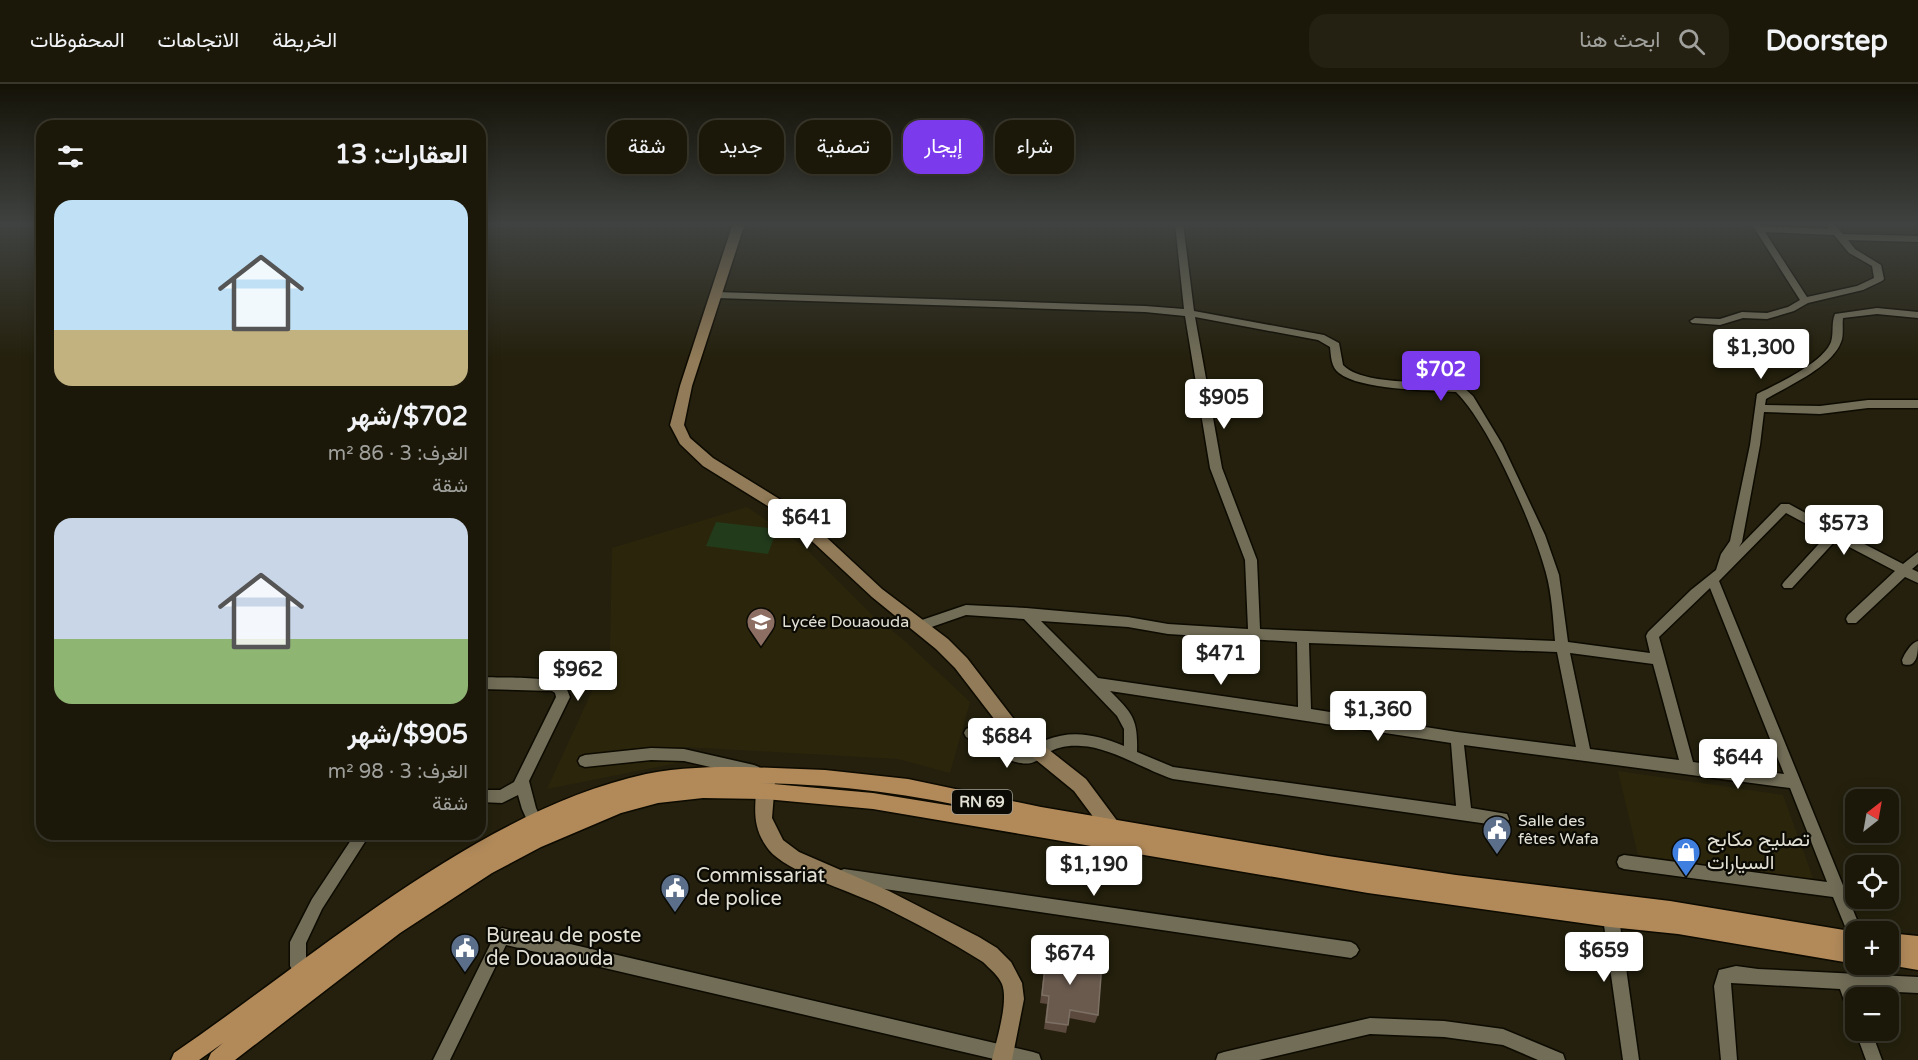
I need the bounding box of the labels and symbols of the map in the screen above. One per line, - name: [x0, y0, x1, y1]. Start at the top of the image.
- pin: $1,300: [1712, 329, 1810, 380]
- pin: $702: [1405, 351, 1477, 402]
- pin: $905: [1188, 379, 1260, 430]
- pin: $641: [771, 499, 843, 550]
- pin: $573: [1808, 505, 1880, 556]
- school or university icon: Lycée Douaouda: [745, 606, 777, 648]
- place label: Lycée Douaouda: [782, 612, 909, 632]
- pin: $471: [1185, 635, 1257, 686]
- pin: $962: [542, 651, 614, 702]
- pin: $1,360: [1329, 691, 1427, 742]
- pin: $684: [971, 718, 1043, 769]
- pin: $644: [1702, 739, 1774, 790]
- north arrow: [1845, 789, 1899, 843]
- road number: RN 69: [952, 790, 1012, 814]
- place label: Salle des fêtes Wafa: [1518, 811, 1599, 849]
- public building icon: Salle des fêtes Wafa: [1481, 814, 1513, 856]
- place label: تصليح مكابح السيارات: [1707, 828, 1810, 875]
- shop icon: تصليح مكابح السيارات: [1670, 836, 1702, 878]
- pin: $1,190: [1045, 846, 1143, 897]
- place label: Commissariat de police: [696, 864, 826, 911]
- public building icon: Commissariat de police: [659, 872, 691, 914]
- place label: Bureau de poste de Douaouda: [486, 924, 641, 971]
- public building icon: Bureau de poste de Douaouda: [449, 932, 481, 974]
- pin: $659: [1568, 932, 1640, 983]
- pin: $674: [1034, 935, 1106, 986]

